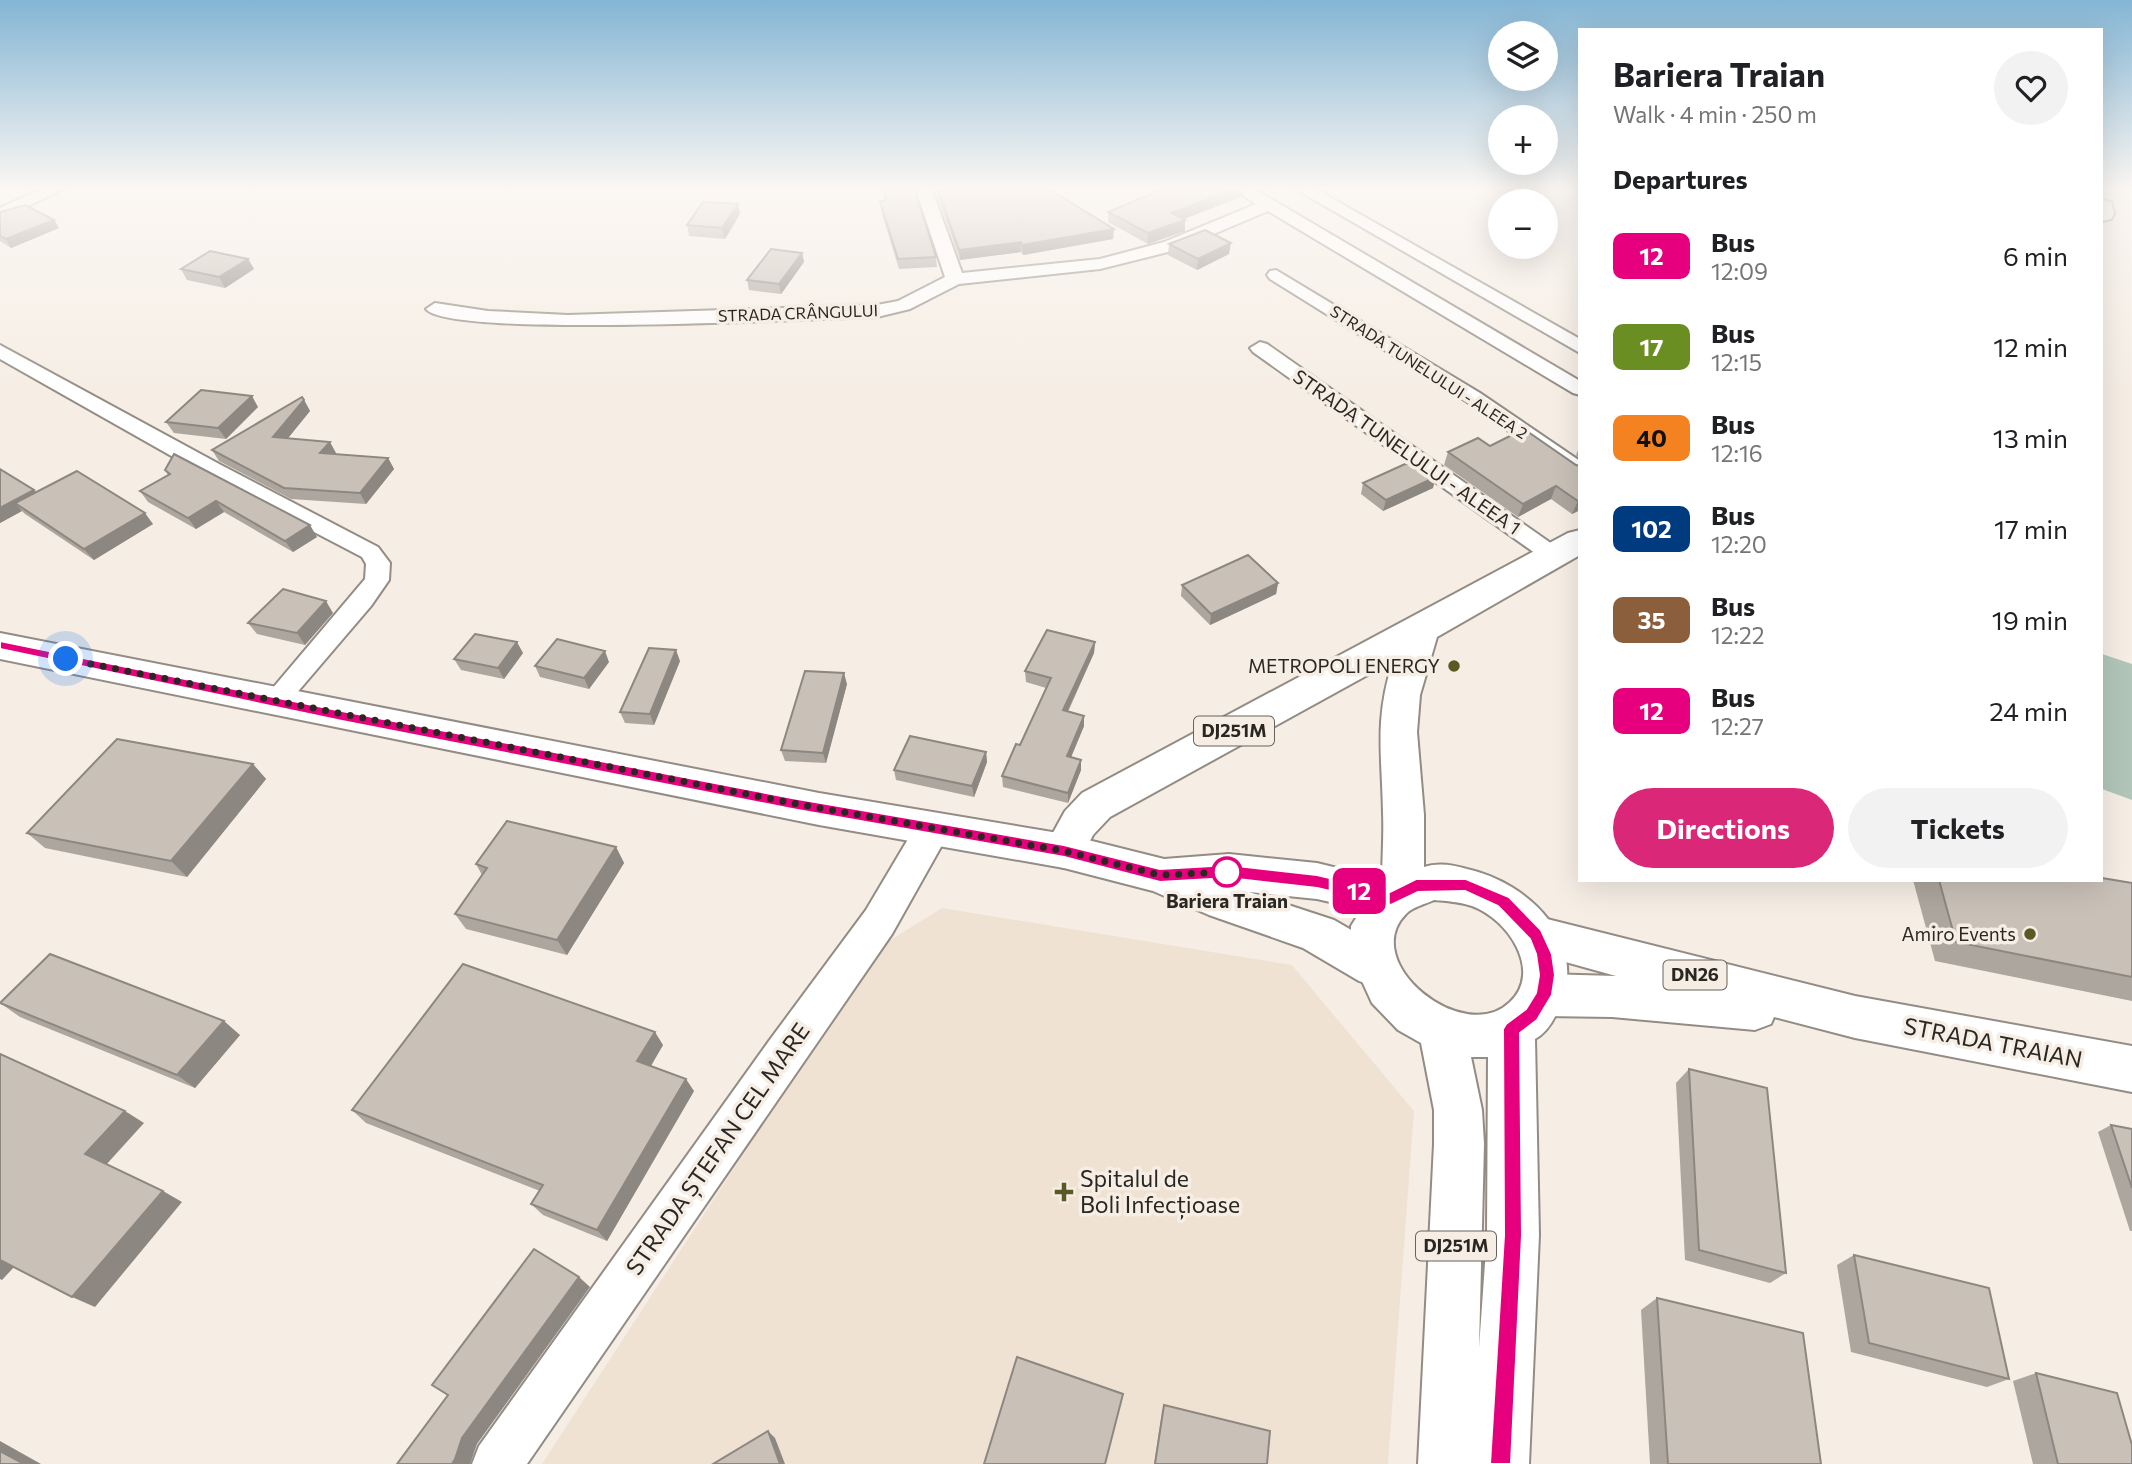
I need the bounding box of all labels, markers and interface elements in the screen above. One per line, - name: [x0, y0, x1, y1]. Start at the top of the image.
- map controls: [1488, 21, 1558, 259]
- button: layers: [1488, 21, 1558, 91]
- button: heart: [1994, 51, 2068, 125]
- text: Bariera Traian: [1613, 53, 1825, 94]
- text: Walk · 4 min · 250 m: [1613, 100, 1817, 128]
- button: +: [1488, 105, 1558, 175]
- text: Departures: [1613, 163, 1748, 194]
- button: −: [1488, 189, 1558, 259]
- text: Bus: [1711, 226, 1755, 257]
- text: 6 min: [2003, 240, 2068, 271]
- text: 12: [1639, 241, 1664, 270]
- text: 12:09: [1711, 257, 1768, 285]
- street label: STRADA CRÂNGULUI: [718, 300, 878, 325]
- street label: STRADA TUNELULUI - ALEEA 2: [1327, 301, 1531, 443]
- text: Bus: [1711, 317, 1755, 348]
- text: 12 min: [1993, 331, 2068, 362]
- text: 17: [1639, 332, 1664, 361]
- text: 12:15: [1711, 348, 1762, 376]
- street label: STRADA TUNELULUI - ALEEA 1: [1289, 364, 1525, 539]
- text: Bus: [1711, 408, 1755, 439]
- text: 13 min: [1993, 422, 2068, 453]
- text: 40: [1636, 423, 1667, 452]
- text: 12:16: [1711, 439, 1763, 467]
- text: Bus: [1711, 499, 1755, 530]
- text: 17 min: [1994, 513, 2068, 544]
- text: 102: [1631, 514, 1672, 543]
- text: 12:20: [1711, 530, 1767, 558]
- text: Bus: [1711, 590, 1755, 621]
- text: 19 min: [1992, 604, 2068, 635]
- text: 35: [1638, 605, 1665, 634]
- text: 12:22: [1711, 621, 1765, 649]
- your location: [48, 641, 83, 676]
- place label: METROPOLI ENERGY: [1248, 654, 1440, 677]
- marker: METROPOLI ENERGY: [1446, 658, 1462, 674]
- text: Bus: [1711, 681, 1755, 712]
- text: 24 min: [1989, 695, 2068, 726]
- text: 12: [1639, 696, 1664, 725]
- text: 12:27: [1711, 712, 1764, 740]
- road number: DJ251M: [1194, 716, 1274, 746]
- button: Directions: [1613, 788, 1834, 868]
- button: Tickets: [1848, 788, 2068, 868]
- marker: Bariera Traian: [1212, 857, 1242, 887]
- line badge: 12: [1328, 868, 1390, 914]
- text: 12: [1347, 876, 1371, 905]
- place label: Bariera Traian: [1166, 889, 1288, 912]
- place label: Amiro Events: [1901, 922, 2016, 945]
- marker: Amiro Events: [2022, 926, 2038, 942]
- road number: DN26: [1664, 960, 1726, 990]
- street label: STRADA TRAIAN: [1901, 1011, 2085, 1073]
- street label: STRADA ȘTEFAN CEL MARE: [619, 1017, 817, 1281]
- place label: Spitalul de Boli Infecțioase: [1080, 1164, 1240, 1220]
- marker: Spitalul de Boli Infecțioase: [1054, 1182, 1074, 1202]
- road number: DJ251M: [1416, 1232, 1496, 1260]

